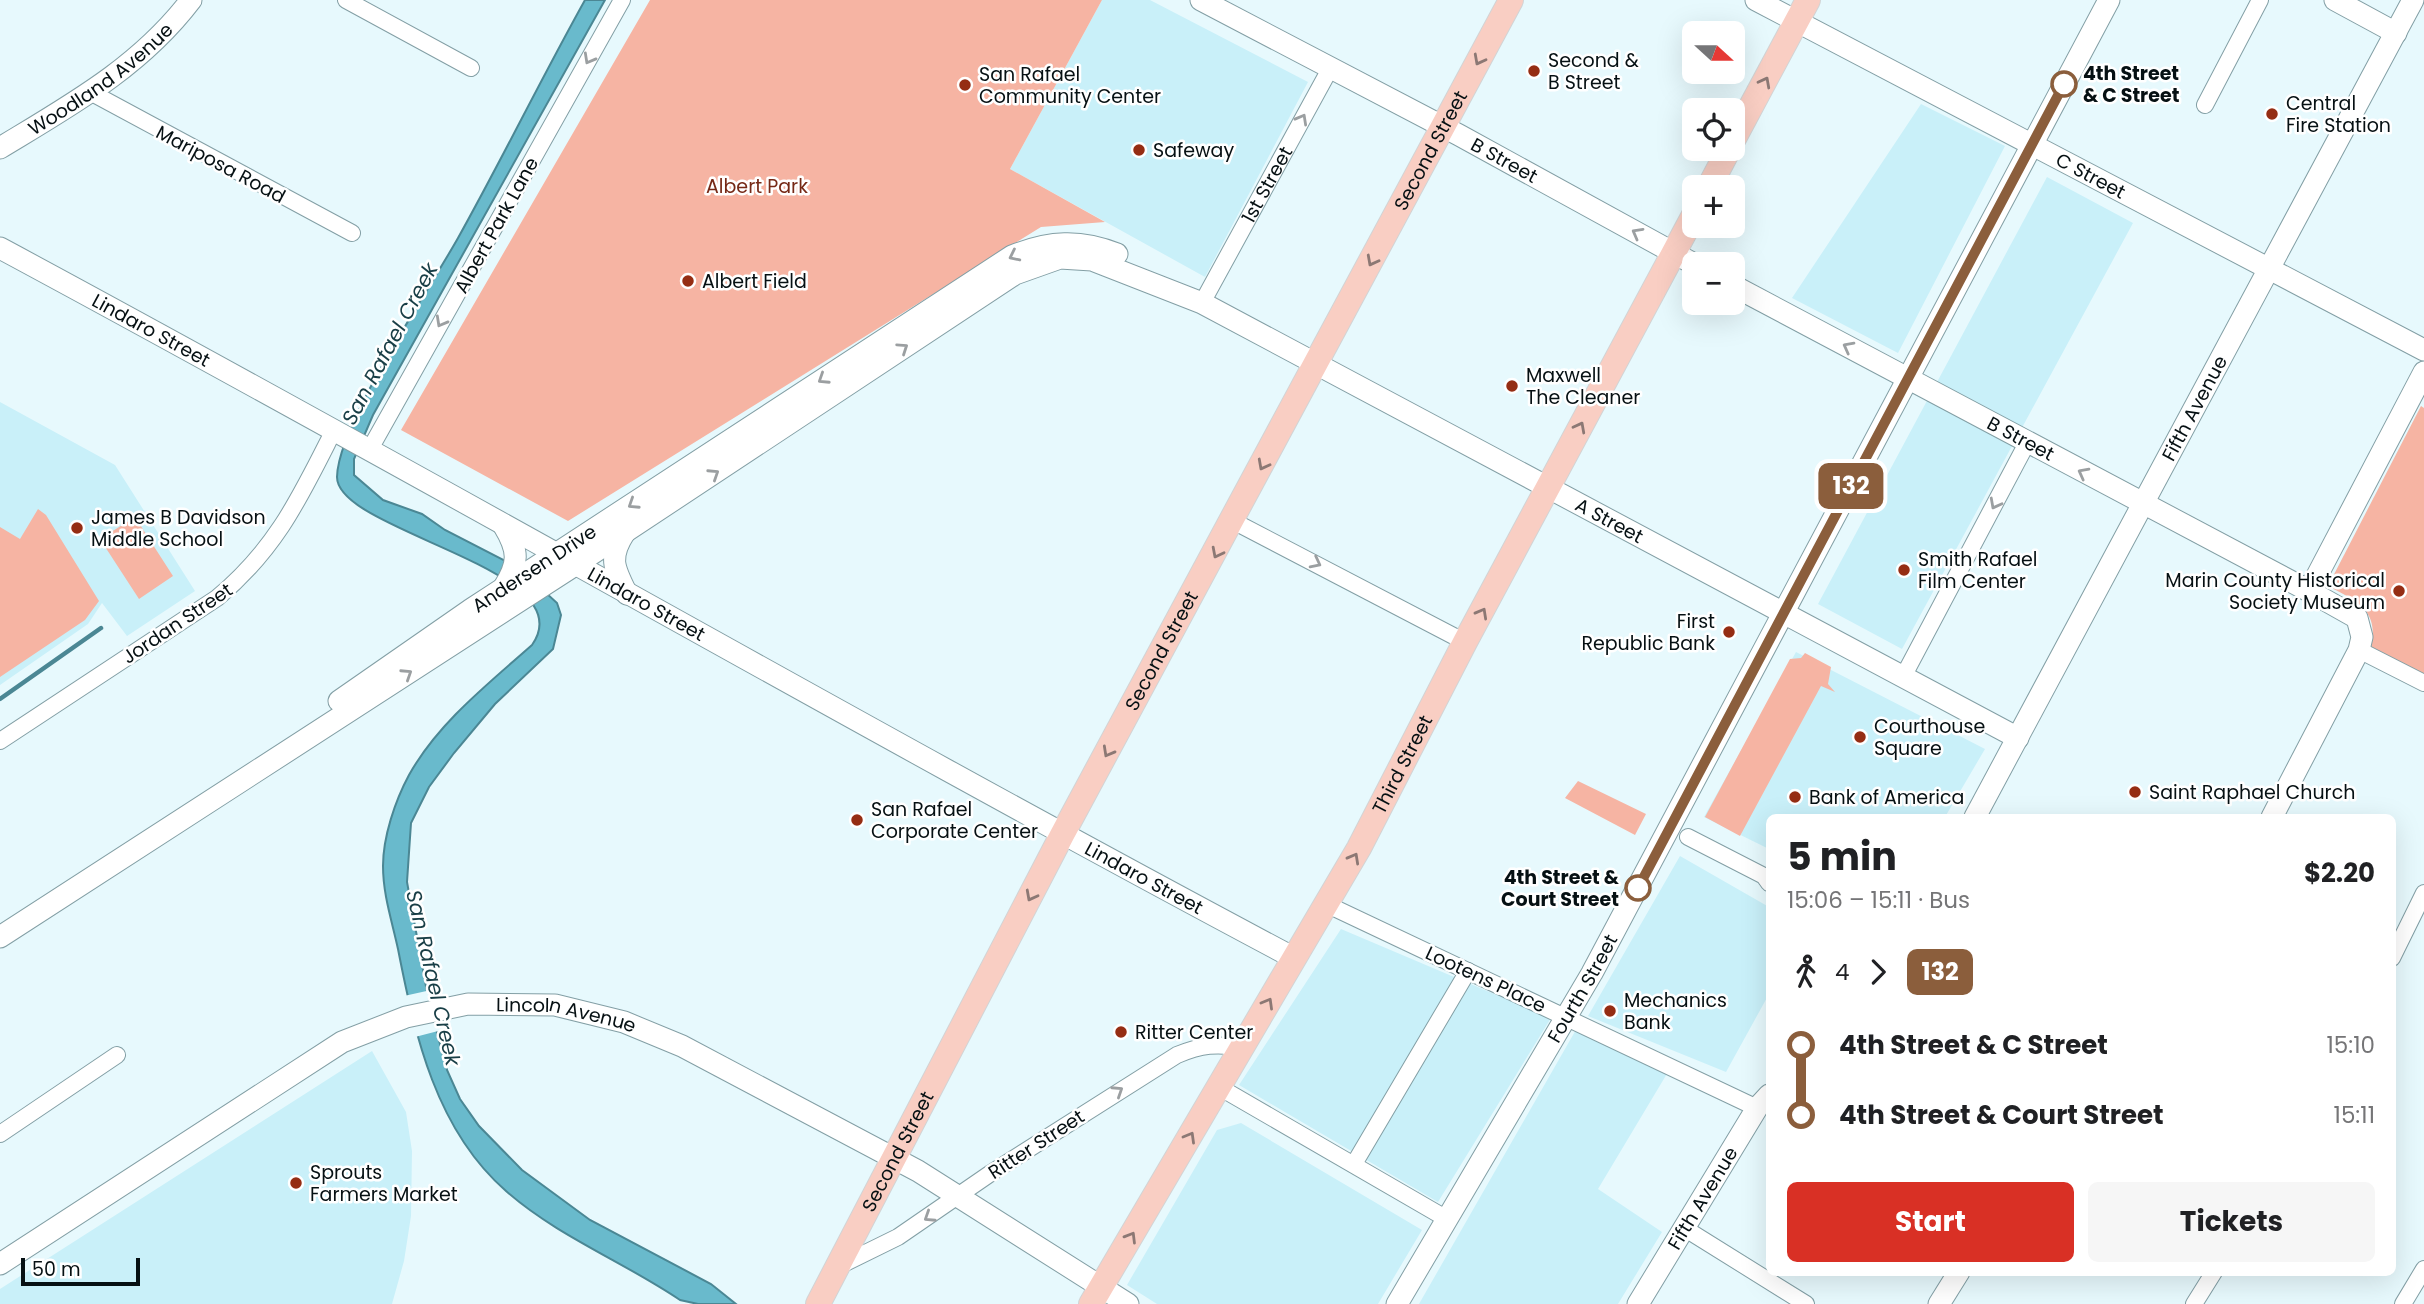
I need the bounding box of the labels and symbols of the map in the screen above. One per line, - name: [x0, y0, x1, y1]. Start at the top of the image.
- street label: Woodland Avenue: [23, 17, 179, 142]
- north arrow: [1682, 21, 1745, 84]
- place label: Second & B Street: [1548, 47, 1639, 96]
- one-way arrow: [584, 52, 597, 65]
- one-way arrow: [1474, 53, 1488, 66]
- place label: 4th Street & C Street: [2083, 60, 2180, 109]
- place label: San Rafael Community Center: [979, 61, 1161, 110]
- marker: Second & B Street: [1526, 63, 1542, 79]
- marker: 4th Street & C Street: [2051, 71, 2077, 97]
- marker: San Rafael Community Center: [957, 77, 973, 93]
- one-way arrow: [1756, 77, 1770, 89]
- street label: Second Street: [1387, 86, 1474, 215]
- place label: Central Fire Station: [2286, 90, 2391, 139]
- marker: Central Fire Station: [2264, 106, 2280, 122]
- one-way arrow: [1294, 114, 1307, 126]
- street label: Mariposa Road: [151, 119, 290, 210]
- street label: B Street: [1466, 131, 1542, 190]
- place label: Safeway: [1153, 137, 1234, 164]
- marker: Safeway: [1131, 142, 1147, 158]
- street label: 1st Street: [1235, 142, 1299, 228]
- street label: C Street: [2051, 146, 2130, 205]
- street label: Albert Park Lane: [448, 152, 545, 298]
- park label: Albert Park: [706, 173, 808, 200]
- one-way arrow: [1632, 228, 1644, 241]
- one-way arrow: [1009, 248, 1021, 262]
- one-way arrow: [1367, 254, 1380, 266]
- water label: San Rafael Creek: [335, 257, 445, 430]
- place label: Albert Field: [702, 268, 807, 295]
- marker: Albert Field: [680, 273, 696, 289]
- street label: Lindaro Street: [87, 287, 215, 374]
- one-way arrow: [436, 314, 449, 327]
- one-way arrow: [1843, 342, 1856, 355]
- one-way arrow: [895, 344, 908, 356]
- street label: Fifth Avenue: [2155, 351, 2234, 466]
- place label: Maxwell The Cleaner: [1526, 362, 1640, 411]
- one-way arrow: [818, 371, 831, 384]
- marker: Maxwell The Cleaner: [1504, 378, 1520, 394]
- street label: B Street: [1982, 410, 2059, 468]
- one-way arrow: [1572, 422, 1586, 434]
- one-way arrow: [1258, 458, 1272, 470]
- line badge: 132: [1811, 463, 1891, 509]
- one-way arrow: [2078, 467, 2090, 481]
- one-way arrow: [706, 469, 719, 482]
- street label: A Street: [1570, 491, 1648, 550]
- one-way arrow: [628, 495, 641, 508]
- one-way arrow: [1990, 496, 2003, 509]
- place label: James B Davidson Middle School: [91, 504, 266, 553]
- street label: Andersen Drive: [467, 518, 602, 619]
- marker: James B Davidson Middle School: [69, 520, 85, 536]
- one-way arrow: [1211, 545, 1225, 558]
- place label: Smith Rafael Film Center: [1918, 546, 2038, 595]
- one-way arrow: [1308, 555, 1321, 569]
- street label: Lindaro Street: [583, 561, 710, 648]
- marker: Smith Rafael Film Center: [1896, 562, 1912, 578]
- place label: Marin County Historical Society Museum: [2165, 567, 2385, 616]
- street label: Jordan Street: [117, 576, 238, 670]
- marker: Marin County Historical Society Museum: [2391, 583, 2407, 599]
- street label: Second Street: [1118, 586, 1205, 716]
- one-way arrow: [1474, 607, 1487, 620]
- place label: First Republic Bank: [1581, 608, 1715, 657]
- marker: First Republic Bank: [1721, 624, 1737, 640]
- one-way arrow: [399, 670, 412, 682]
- street label: Third Street: [1366, 710, 1439, 819]
- place label: Courthouse Square: [1874, 713, 1985, 762]
- marker: Courthouse Square: [1852, 729, 1868, 745]
- one-way arrow: [1103, 745, 1116, 757]
- place label: Saint Raphael Church: [2149, 779, 2355, 806]
- place label: Bank of America: [1809, 784, 1964, 811]
- marker: Saint Raphael Church: [2127, 784, 2143, 800]
- marker: Bank of America: [1787, 789, 1803, 805]
- place label: San Rafael Corporate Center: [871, 796, 1038, 845]
- marker: San Rafael Corporate Center: [849, 812, 865, 828]
- street label: Lindaro Street: [1080, 835, 1208, 921]
- one-way arrow: [1346, 853, 1359, 865]
- place label: 4th Street & Court Street: [1501, 864, 1620, 913]
- marker: 4th Street & Court Street: [1625, 875, 1651, 901]
- water label: San Rafael Creek: [399, 887, 468, 1070]
- one-way arrow: [1025, 889, 1039, 901]
- street label: Fourth Street: [1541, 930, 1624, 1048]
- street label: Lootens Place: [1421, 940, 1551, 1019]
- place label: Mechanics Bank: [1624, 987, 1727, 1036]
- street label: Lincoln Avenue: [496, 991, 640, 1040]
- one-way arrow: [1260, 998, 1273, 1010]
- marker: Mechanics Bank: [1602, 1003, 1618, 1019]
- place label: Ritter Center: [1135, 1019, 1253, 1046]
- marker: Ritter Center: [1113, 1024, 1129, 1040]
- one-way arrow: [1110, 1086, 1123, 1099]
- street label: Second Street: [855, 1087, 940, 1217]
- street label: Ritter Street: [983, 1103, 1090, 1186]
- one-way arrow: [1181, 1132, 1194, 1145]
- street label: Fifth Avenue: [1661, 1142, 1744, 1255]
- place label: Sprouts Farmers Market: [310, 1159, 458, 1208]
- marker: Sprouts Farmers Market: [288, 1175, 304, 1191]
- one-way arrow: [924, 1209, 937, 1222]
- one-way arrow: [1122, 1231, 1135, 1244]
- scale bar: [21, 1255, 140, 1287]

